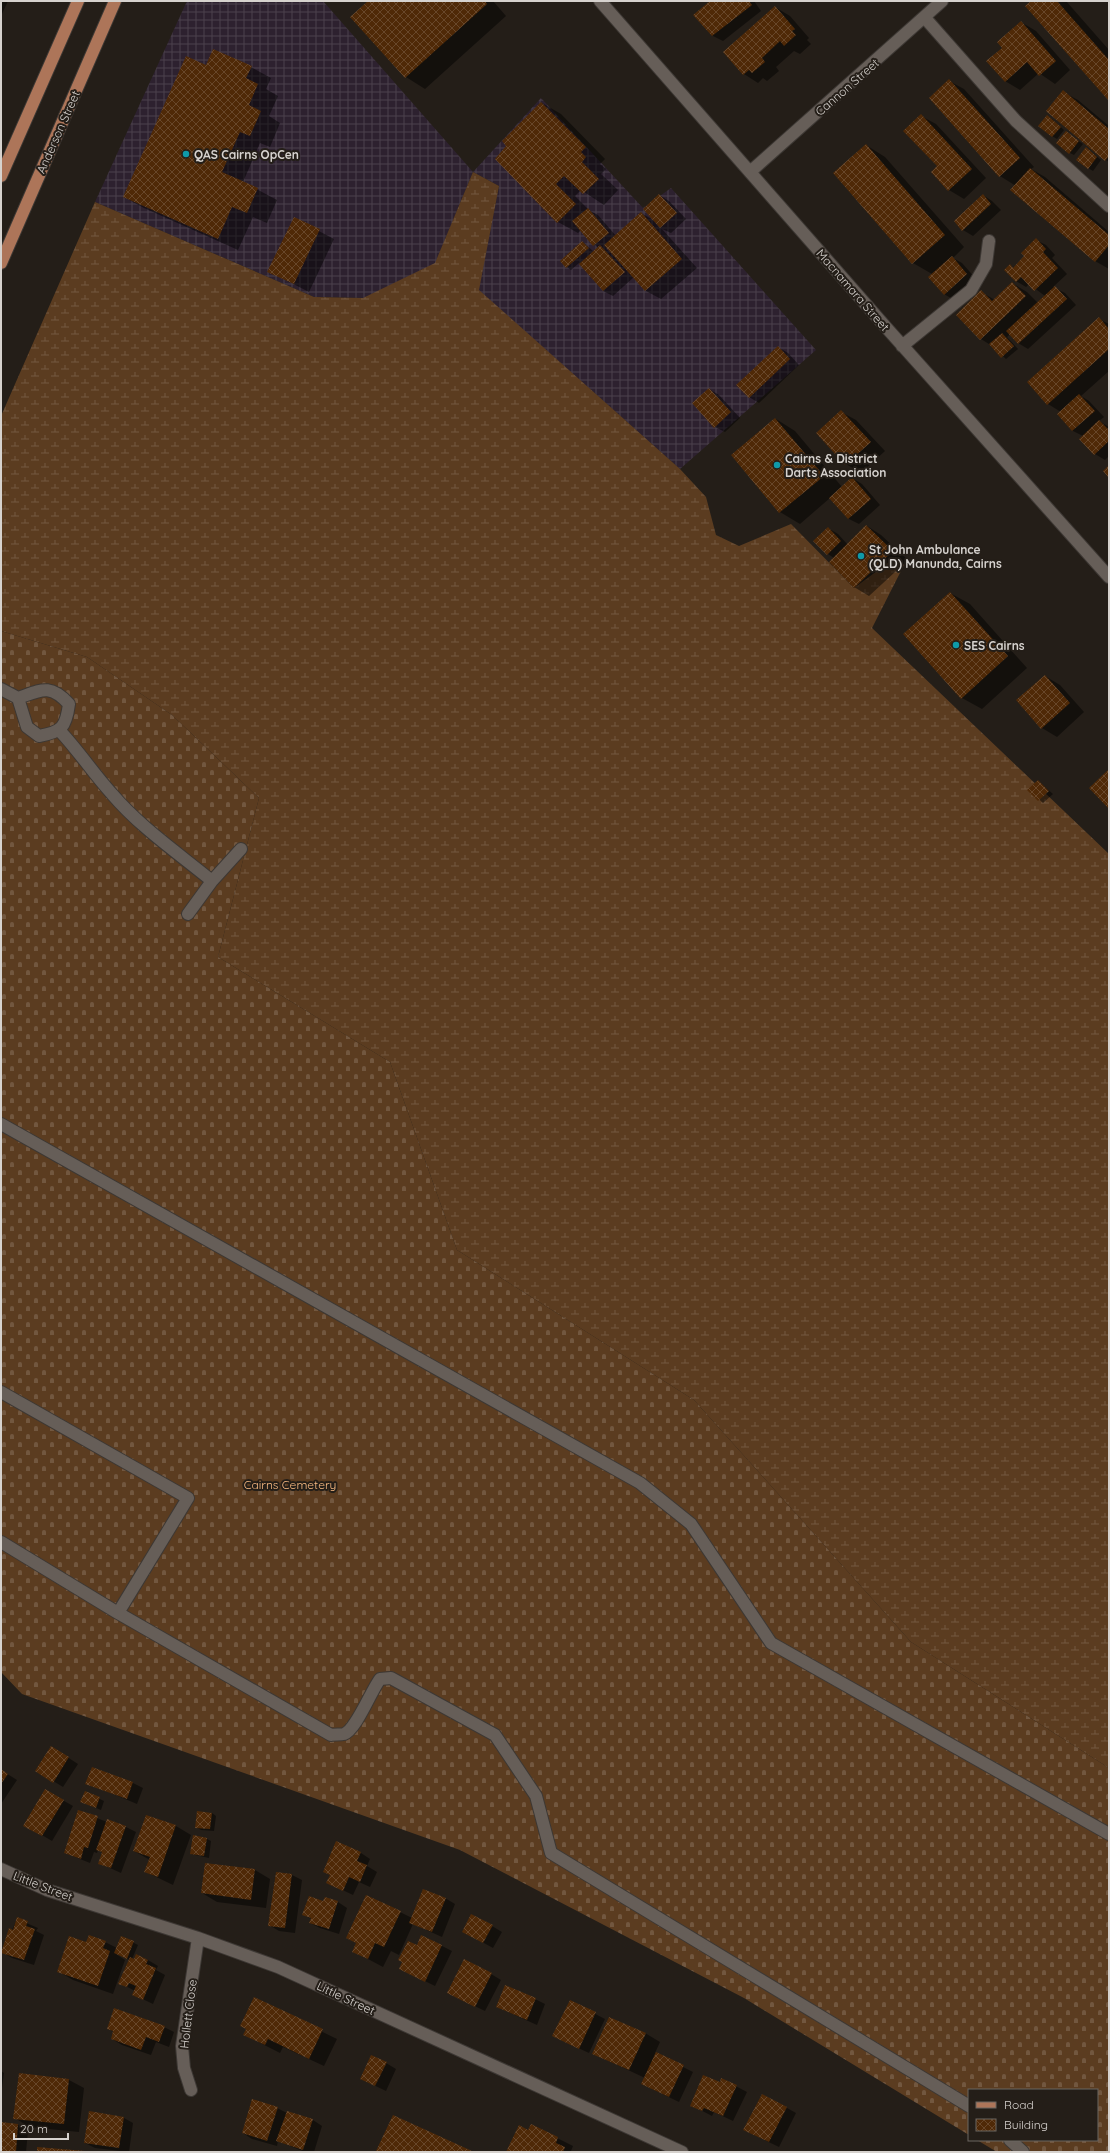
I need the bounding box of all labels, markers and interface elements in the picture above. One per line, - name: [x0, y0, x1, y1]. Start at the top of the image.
- street label: Cannon Street: [812, 55, 882, 119]
- street label: Anderson Street: [33, 88, 83, 176]
- place label: QAS Cairns OpCen: [194, 147, 299, 162]
- marker: QAS Cairns OpCen: [181, 149, 191, 159]
- street label: Macnamara Street: [813, 246, 893, 334]
- place label: Cairns & District Darts Association: [785, 451, 886, 480]
- marker: Cairns & District Darts Association: [772, 460, 782, 470]
- place label: St John Ambulance (QLD) Manunda, Cairns: [869, 542, 1002, 571]
- marker: St John Ambulance (QLD) Manunda, Cairns: [856, 551, 866, 561]
- place label: SES Cairns: [964, 638, 1025, 653]
- marker: SES Cairns: [951, 640, 961, 650]
- park label: Cairns Cemetery: [244, 1477, 336, 1492]
- street label: Little Street: [11, 1868, 75, 1904]
- street label: Hollett Close: [176, 1978, 200, 2049]
- street label: Little Street: [314, 1978, 378, 2018]
- legend: [968, 2089, 1098, 2141]
- text: Road: [1004, 2097, 1034, 2112]
- scale bar: [14, 2115, 68, 2141]
- text: Building: [1004, 2117, 1048, 2132]
- text: 20 m: [20, 2121, 48, 2136]

